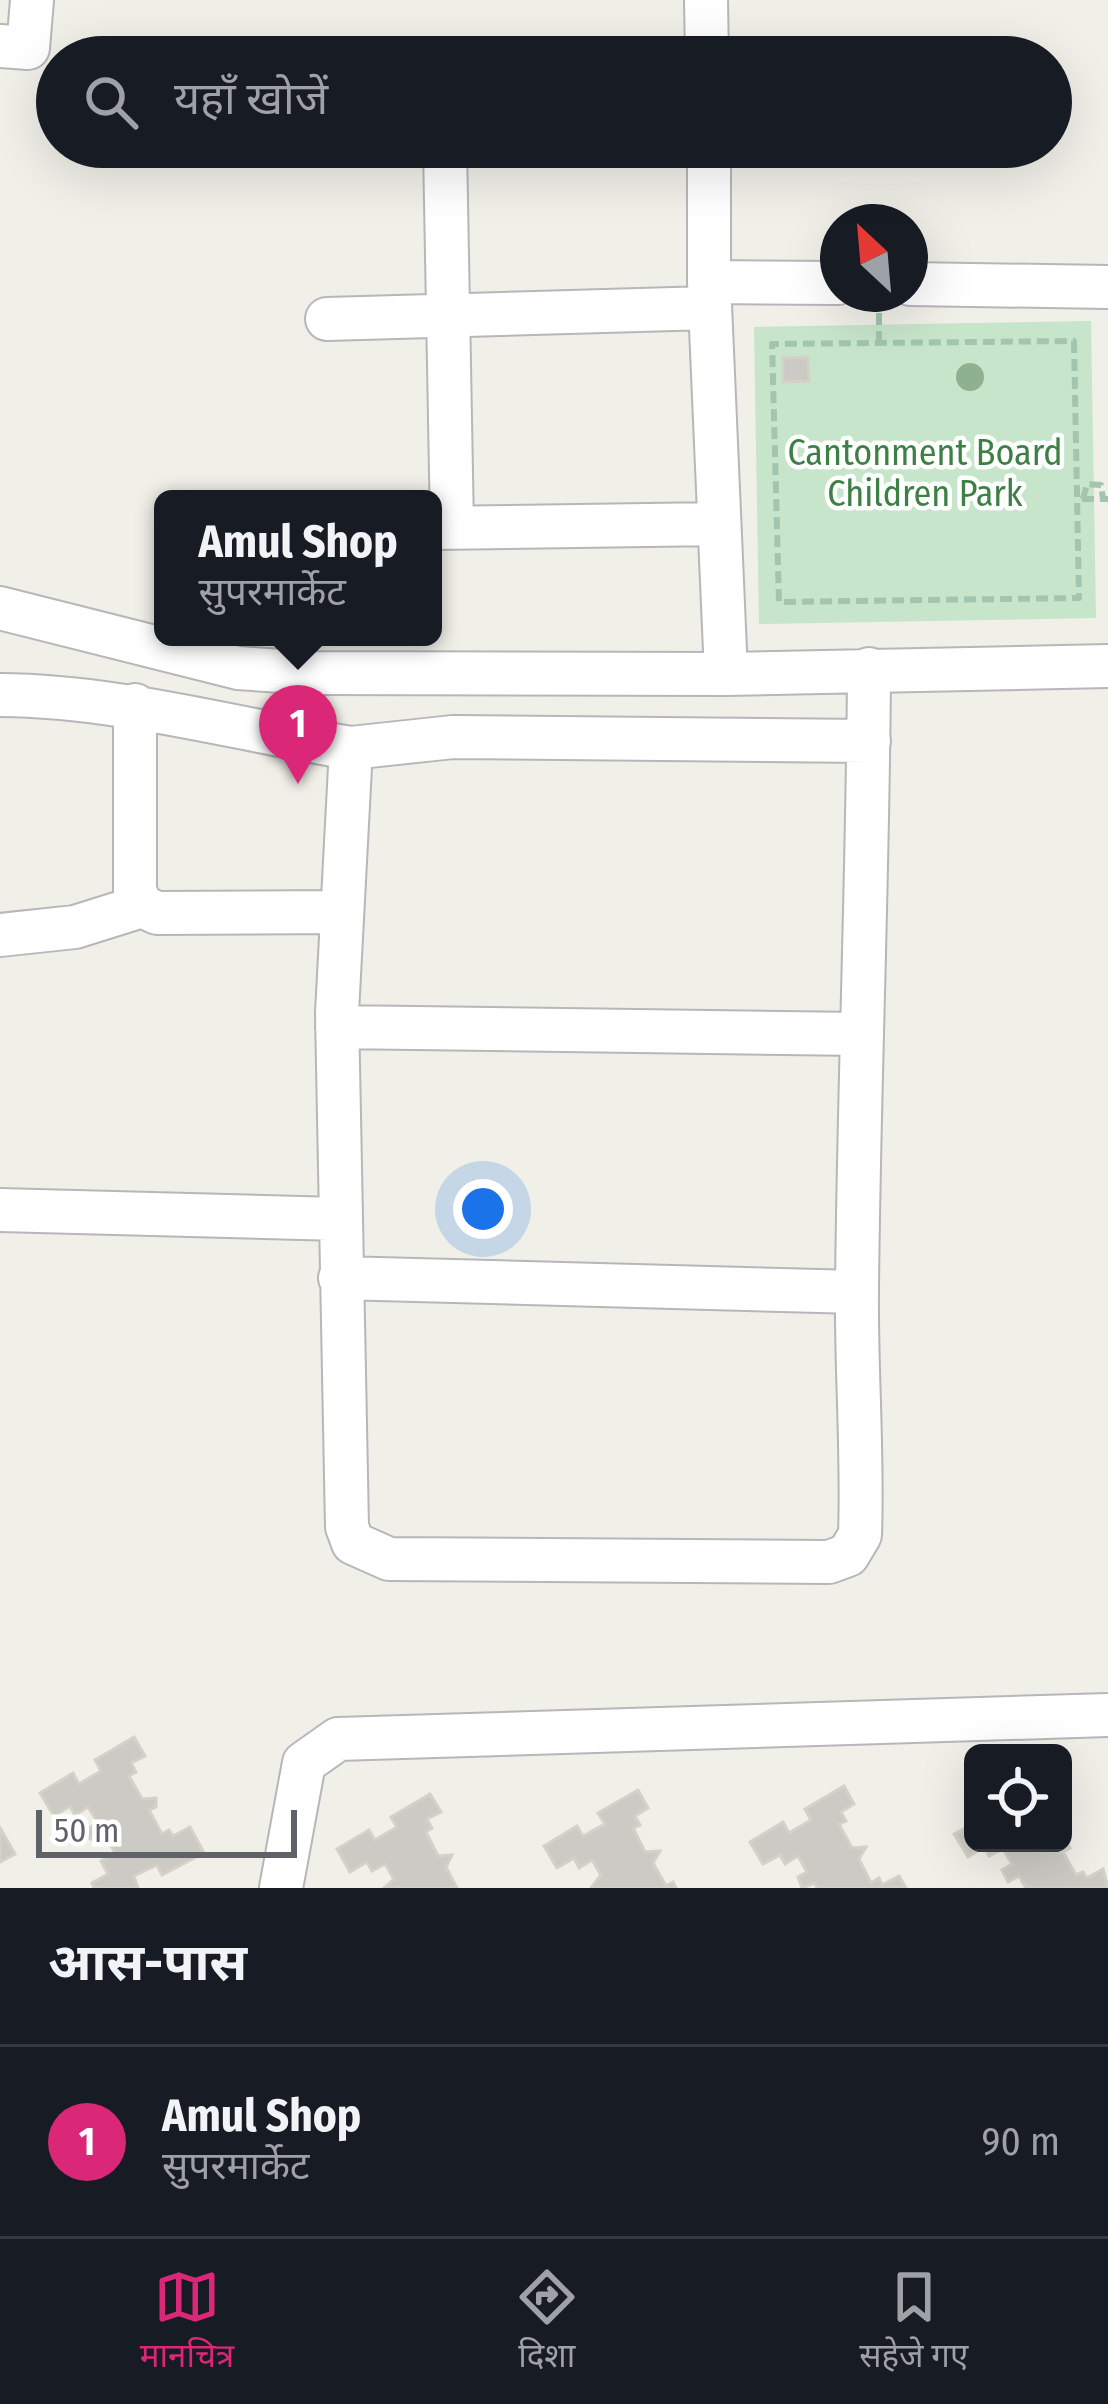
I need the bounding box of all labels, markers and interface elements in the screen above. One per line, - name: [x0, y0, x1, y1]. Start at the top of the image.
- search box: [36, 36, 1072, 168]
- icon: search: [78, 69, 144, 135]
- text: यहाँ खोजें: [174, 72, 328, 126]
- north arrow: [820, 204, 928, 312]
- park label: Cantonment Board Children Park: [787, 431, 1063, 516]
- popup: [154, 490, 442, 646]
- text: Amul Shop: [198, 515, 398, 569]
- text: सुपरमार्केट: [198, 569, 346, 615]
- pin: 1: [259, 685, 337, 784]
- your location: [453, 1179, 513, 1239]
- map controls: [964, 1744, 1072, 1852]
- button: locate: [964, 1744, 1072, 1852]
- scale bar: [36, 1804, 297, 1857]
- text: 50 m: [54, 1811, 119, 1851]
- text: आस-पास: [48, 1932, 247, 1994]
- text: Amul Shop: [162, 2089, 361, 2143]
- text: 1: [79, 2119, 95, 2165]
- text: 90 m: [982, 2119, 1060, 2165]
- text: सुपरमार्केट: [162, 2143, 310, 2189]
- tab: मानचित्र: [140, 2264, 234, 2380]
- tab: दिशा: [514, 2264, 580, 2380]
- tab: सहेजे गए: [859, 2264, 968, 2380]

